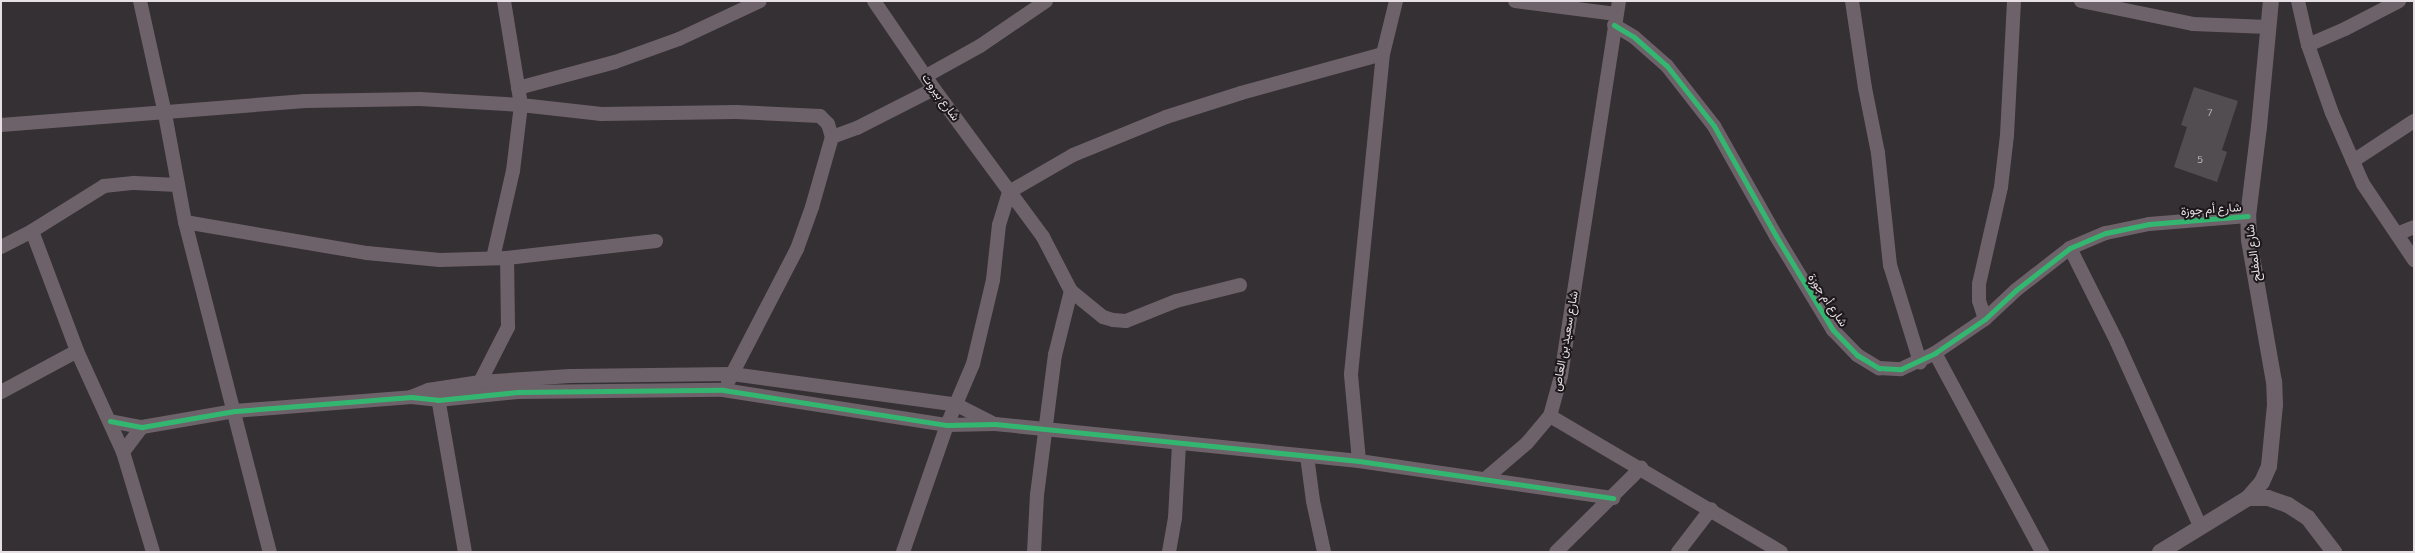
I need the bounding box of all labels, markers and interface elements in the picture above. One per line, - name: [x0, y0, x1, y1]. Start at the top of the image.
- street label: شارع بيروت: [919, 71, 963, 123]
- house number: 7: [2207, 107, 2213, 119]
- house number: 5: [2197, 154, 2203, 166]
- street label: شارع أم جوزة: [2180, 200, 2242, 218]
- street label: شارع المفلح: [2242, 224, 2264, 282]
- street label: شارع أم جوزة: [1805, 271, 1851, 329]
- street label: شارع سعيد بن العاص: [1549, 290, 1581, 392]

